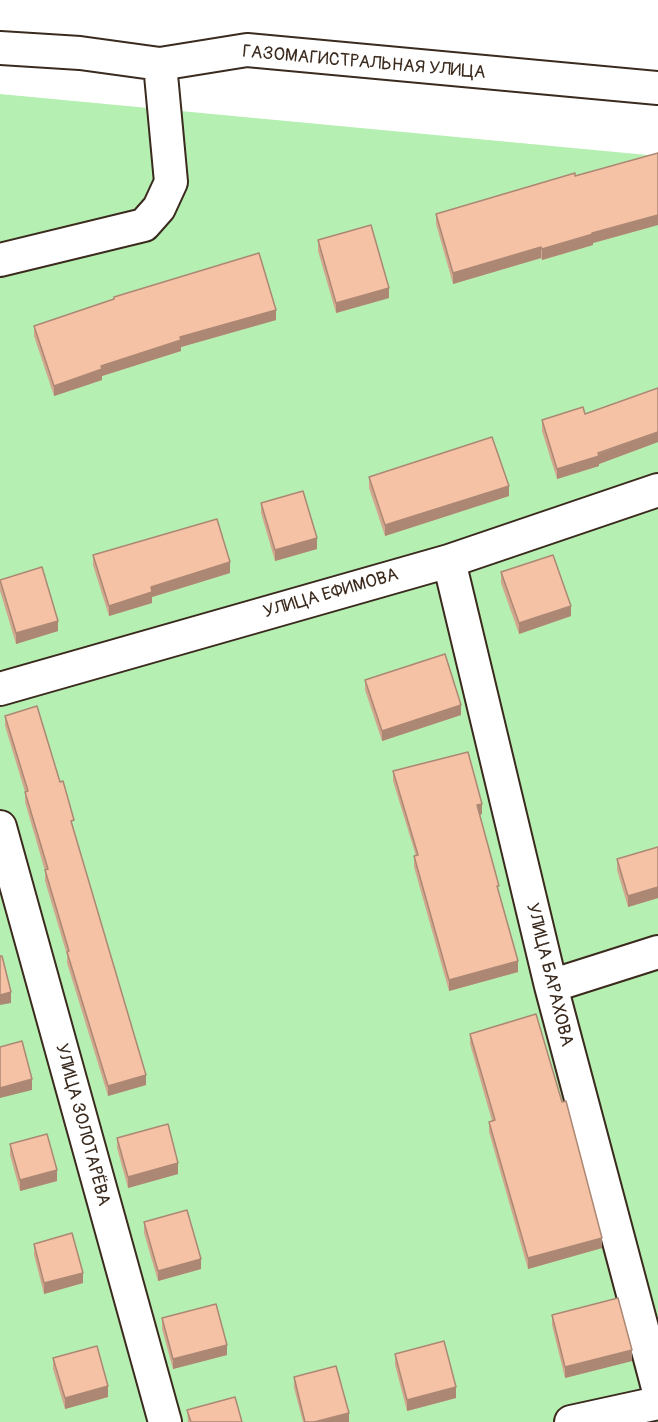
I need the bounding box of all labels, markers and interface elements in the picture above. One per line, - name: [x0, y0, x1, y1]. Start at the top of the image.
- street label: ГАЗОМАГИСТРАЛЬНАЯ УЛИЦА: [241, 42, 487, 84]
- street label: УЛИЦА ЕФИМОВА: [261, 564, 401, 624]
- street label: УЛИЦА БАРАХОВА: [521, 901, 577, 1049]
- street label: УЛИЦА ЗОЛОТАРЁВА: [50, 1042, 114, 1208]

